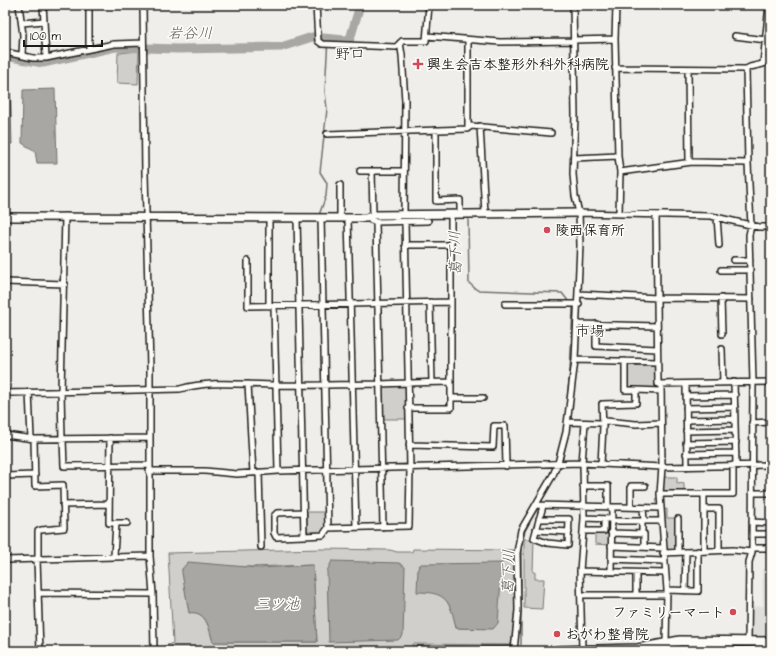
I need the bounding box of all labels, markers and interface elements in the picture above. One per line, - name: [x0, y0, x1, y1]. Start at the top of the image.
- scale bar: [24, 22, 102, 48]
- water label: 岩谷川: [167, 23, 213, 44]
- text: 100 m: [30, 28, 61, 45]
- district label: 野口: [335, 44, 365, 65]
- place label: 興生会吉本整形外科外科病院: [427, 55, 609, 75]
- marker: 興生会吉本整形外科外科病院: [412, 58, 424, 70]
- place label: 陵西保育所: [555, 221, 625, 241]
- marker: 陵西保育所: [542, 225, 552, 235]
- water label: 葛下川: [445, 230, 466, 276]
- district label: 市場: [575, 321, 605, 342]
- water label: 葛下川: [498, 549, 519, 595]
- water label: 三ツ池: [254, 594, 300, 615]
- place label: ファミリーマート: [612, 603, 725, 623]
- marker: ファミリーマート: [728, 607, 738, 617]
- place label: おがわ整骨院: [565, 625, 649, 645]
- marker: おがわ整骨院: [552, 629, 562, 639]

